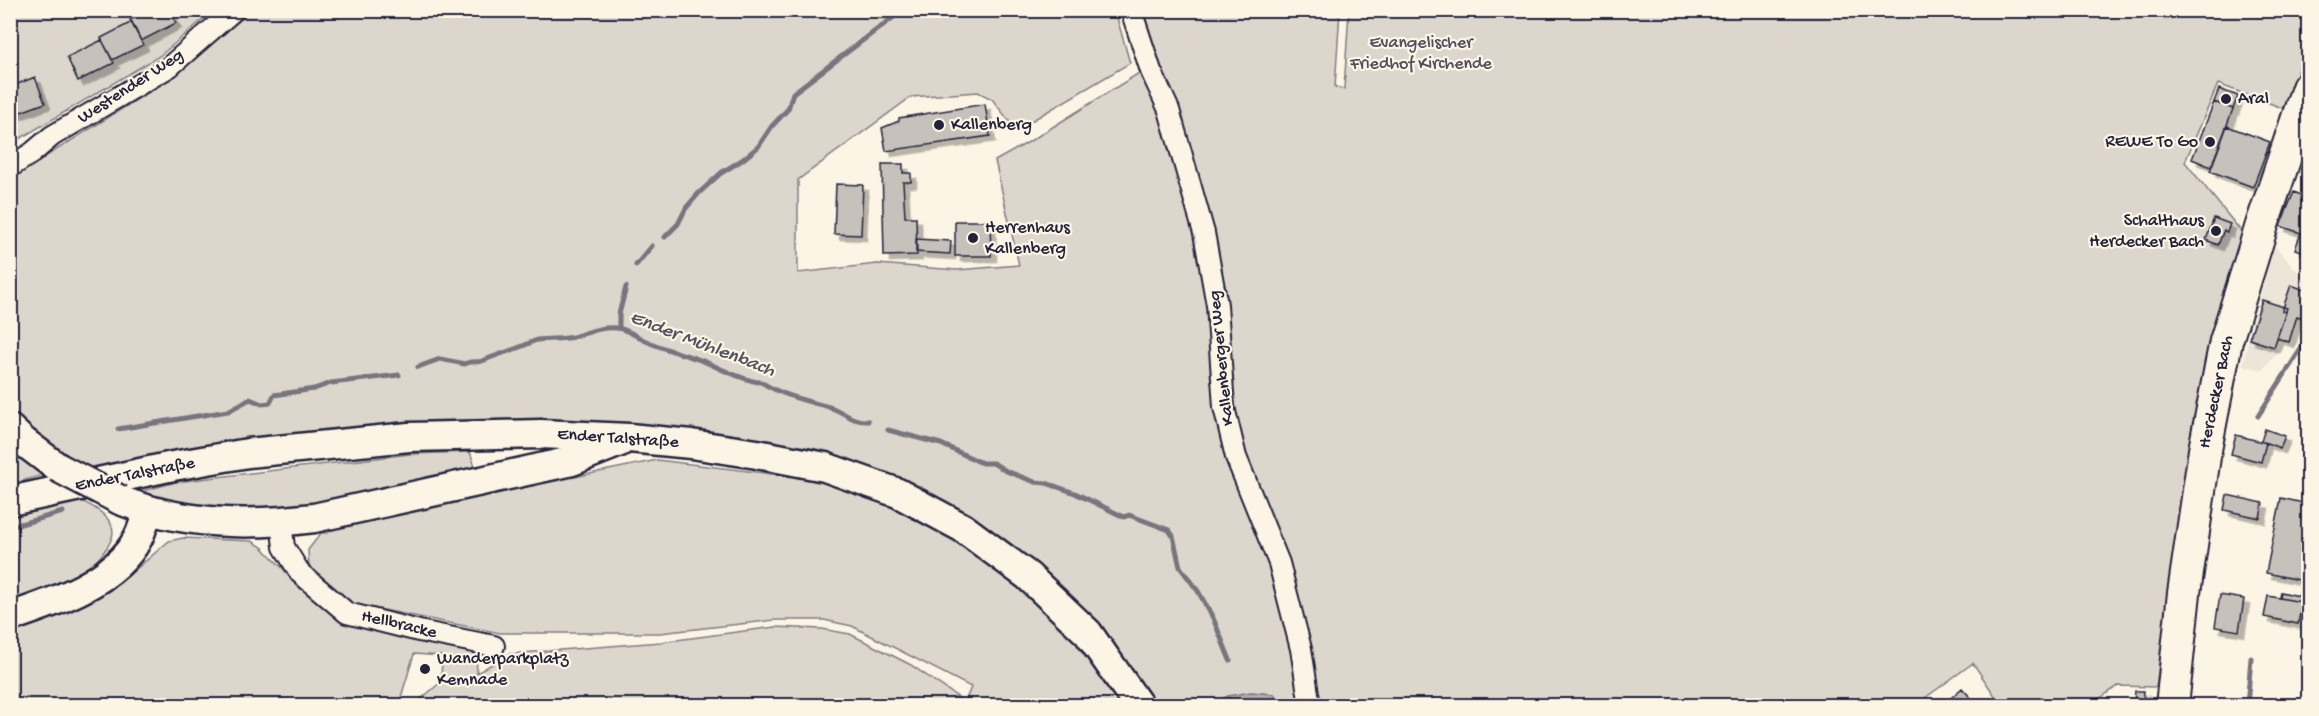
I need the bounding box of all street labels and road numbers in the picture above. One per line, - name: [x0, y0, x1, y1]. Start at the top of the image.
- street label: Westender Weg: [74, 45, 188, 129]
- street label: Kallenberger Weg: [1204, 289, 1240, 427]
- street label: Herdecker Bach: [2195, 333, 2239, 450]
- street label: Ender Talstraße: [557, 424, 680, 454]
- street label: Ender Talstraße: [73, 453, 197, 497]
- street label: Hellbracke: [359, 606, 439, 644]

